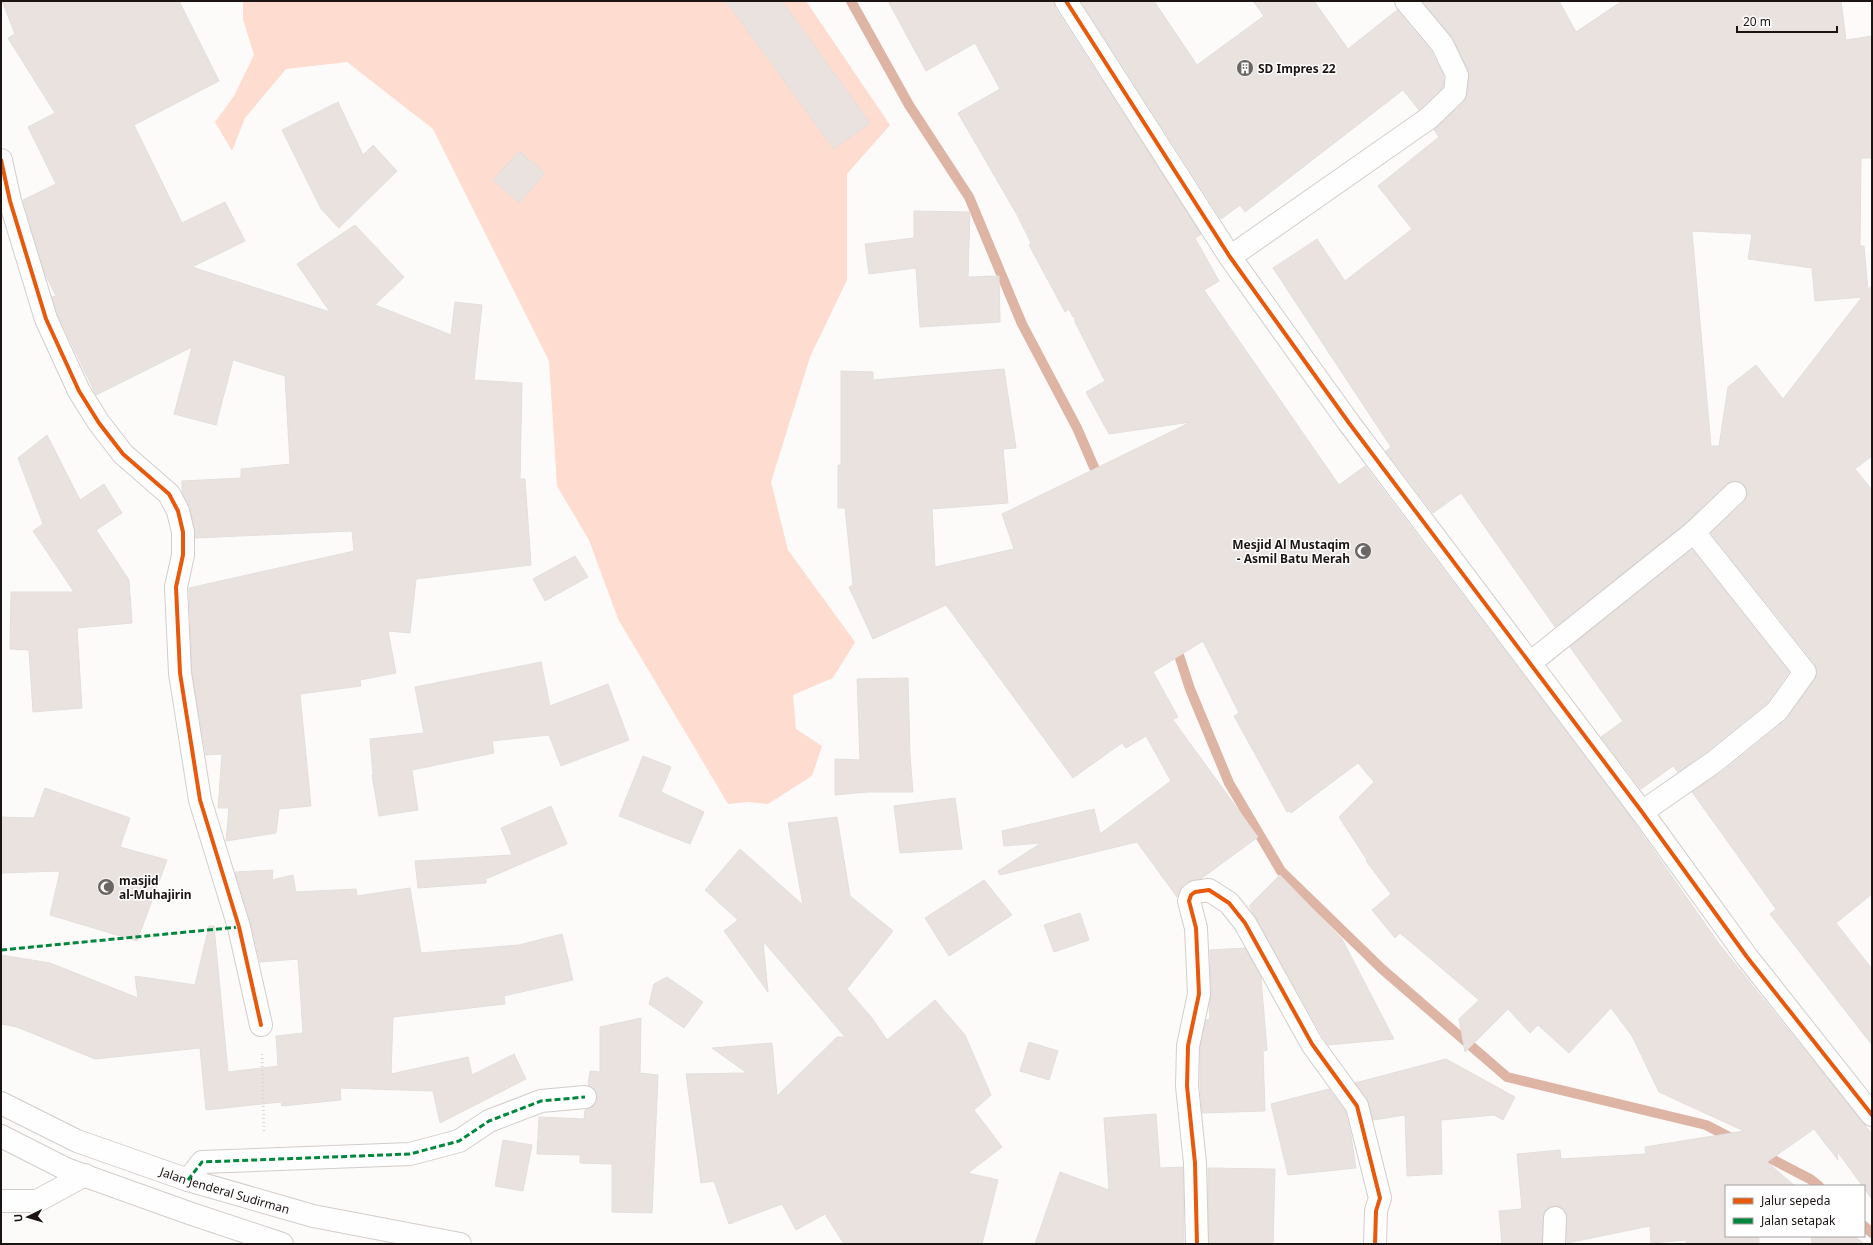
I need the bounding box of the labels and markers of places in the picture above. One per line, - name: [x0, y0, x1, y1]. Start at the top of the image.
- building icon: SD Impres 22: [1235, 58, 1255, 78]
- place label: SD Impres 22: [1258, 60, 1336, 77]
- place label: Mesjid Al Mustaqim - Asmil Batu Merah: [1232, 536, 1350, 567]
- mosque icon: Mesjid Al Mustaqim - Asmil Batu Merah: [1353, 541, 1373, 561]
- place label: masjid al-Muhajirin: [119, 872, 192, 903]
- mosque icon: masjid al-Muhajirin: [96, 877, 116, 897]

